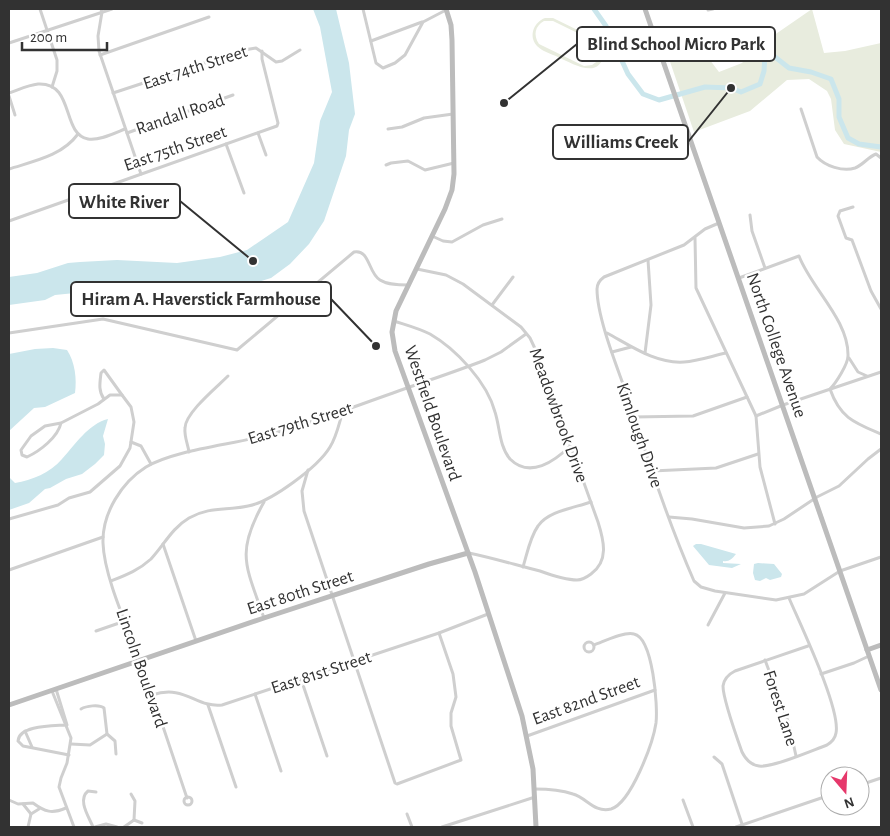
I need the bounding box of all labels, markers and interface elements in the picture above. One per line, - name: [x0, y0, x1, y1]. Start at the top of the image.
- scale bar: [22, 20, 108, 52]
- callout: Blind School Micro Park: [577, 27, 775, 61]
- text: 200 m: [30, 30, 67, 45]
- text: Blind School Micro Park: [587, 35, 766, 54]
- street label: East 74th Street: [141, 43, 250, 93]
- street label: Randall Road: [134, 91, 227, 138]
- street label: East 75th Street: [122, 123, 229, 175]
- callout: Williams Creek: [553, 125, 688, 159]
- text: Williams Creek: [564, 133, 679, 152]
- callout: White River: [69, 184, 180, 218]
- text: White River: [79, 193, 170, 212]
- street label: North College Avenue: [743, 271, 809, 420]
- callout: Hiram A. Haverstick Farmhouse: [71, 282, 331, 316]
- text: Hiram A. Haverstick Farmhouse: [81, 290, 321, 309]
- street label: Westfield Boulevard: [400, 343, 464, 483]
- street label: Meadowbrook Drive: [525, 346, 591, 485]
- street label: Kimlough Drive: [613, 381, 665, 490]
- street label: East 79th Street: [246, 399, 355, 448]
- street label: East 80th Street: [245, 567, 356, 619]
- street label: Lincoln Boulevard: [112, 607, 170, 730]
- street label: East 81st Street: [269, 648, 374, 698]
- street label: Forest Lane: [759, 668, 801, 748]
- street label: East 82nd Street: [530, 673, 643, 729]
- north arrow: [820, 766, 870, 816]
- text: N: [842, 794, 856, 811]

